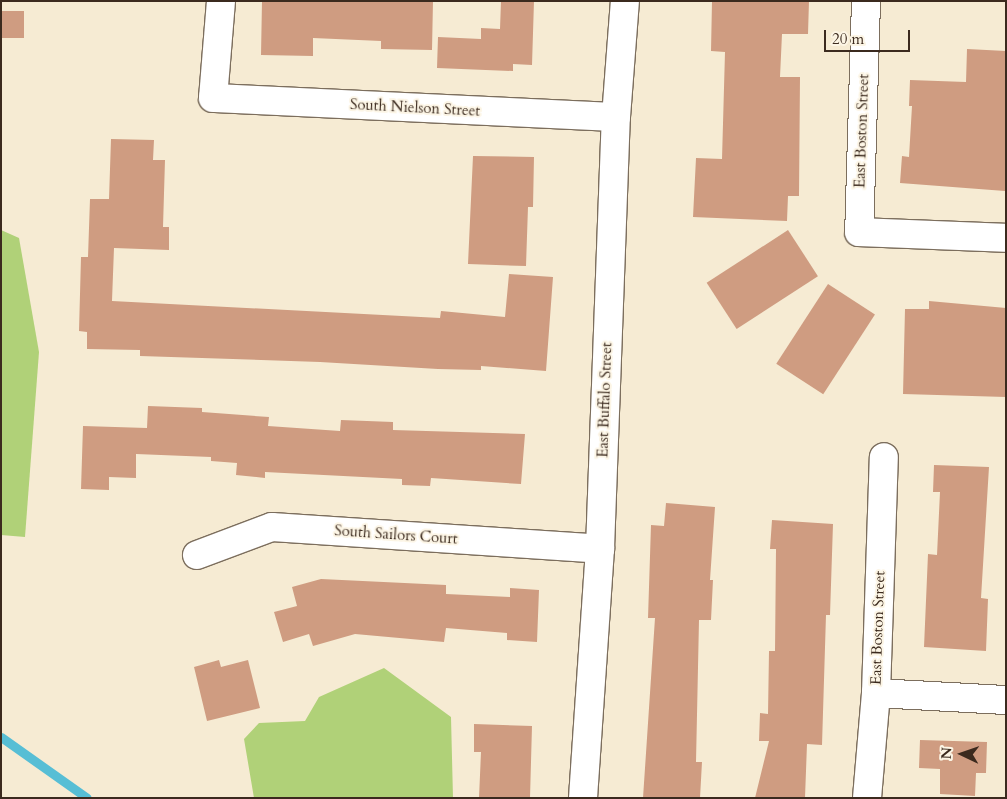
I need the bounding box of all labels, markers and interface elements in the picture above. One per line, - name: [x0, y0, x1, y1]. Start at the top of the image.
- scale bar: [827, 20, 913, 52]
- text: 20 m: [832, 29, 864, 49]
- street label: East Boston Street: [851, 74, 873, 188]
- street label: South Nielson Street: [349, 96, 481, 120]
- street label: East Buffalo Street: [594, 342, 616, 458]
- street label: South Sailors Court: [334, 522, 458, 548]
- street label: East Boston Street: [867, 571, 889, 685]
- north arrow: [937, 729, 987, 779]
- text: N: [937, 747, 956, 760]

